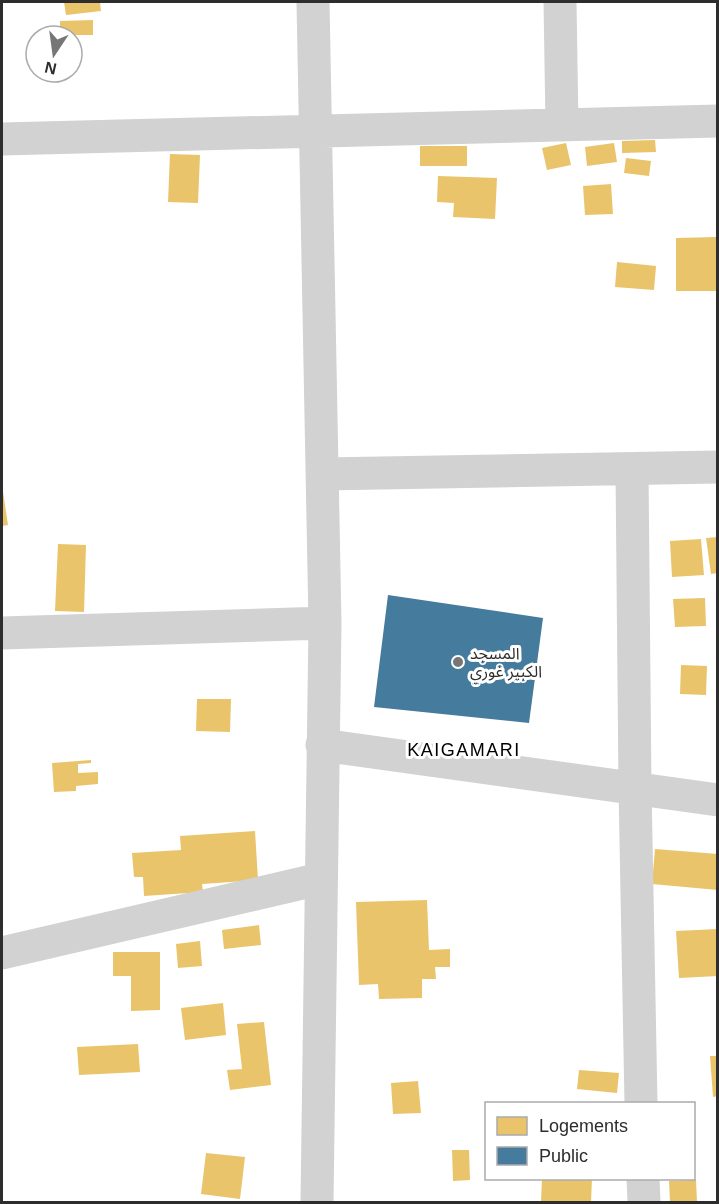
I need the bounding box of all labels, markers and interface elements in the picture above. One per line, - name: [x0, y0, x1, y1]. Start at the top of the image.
- north arrow: [24, 24, 84, 84]
- text: N: [43, 59, 58, 78]
- place label: المسجد الكبير غوري: [470, 645, 542, 684]
- marker: المسجد الكبير غوري: [451, 655, 465, 669]
- district label: KAIGAMARI: [407, 740, 521, 760]
- legend: [485, 1102, 695, 1180]
- text: Logements: [539, 1116, 628, 1136]
- text: Public: [539, 1146, 588, 1166]

